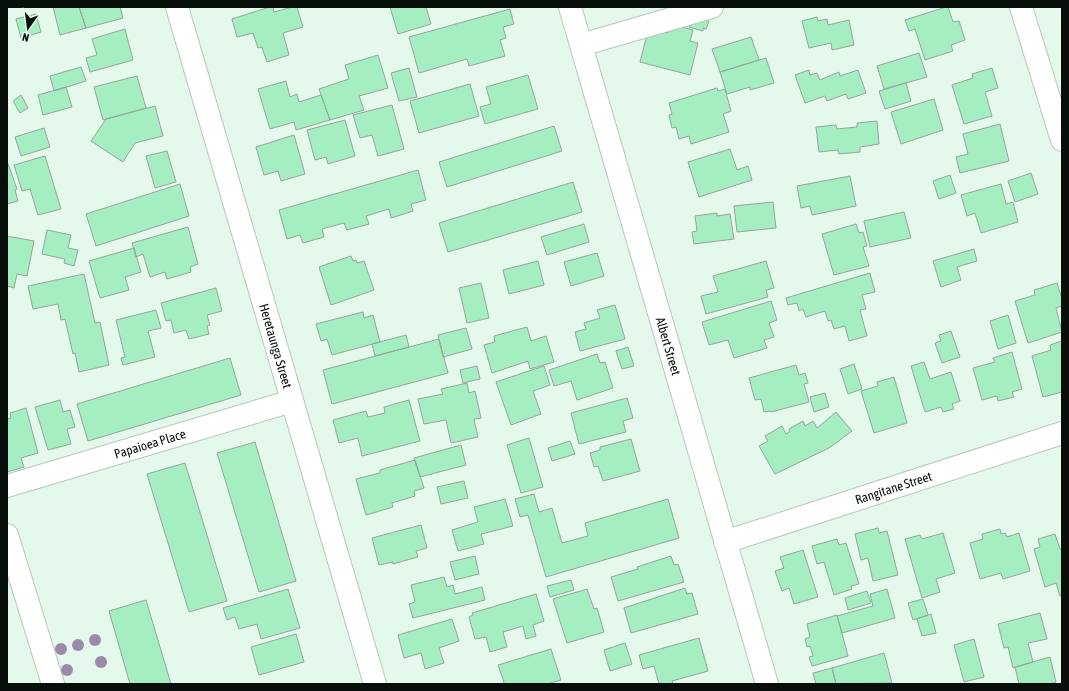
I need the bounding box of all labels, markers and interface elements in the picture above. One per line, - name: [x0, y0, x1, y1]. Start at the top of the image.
- north arrow: [8, 8, 48, 48]
- text: N: [21, 31, 30, 44]
- street label: Heretaunga Street: [257, 302, 296, 390]
- street label: Albert Street: [653, 315, 684, 377]
- street label: Papaioea Place: [112, 426, 187, 461]
- street label: Rangitane Street: [853, 468, 934, 507]

